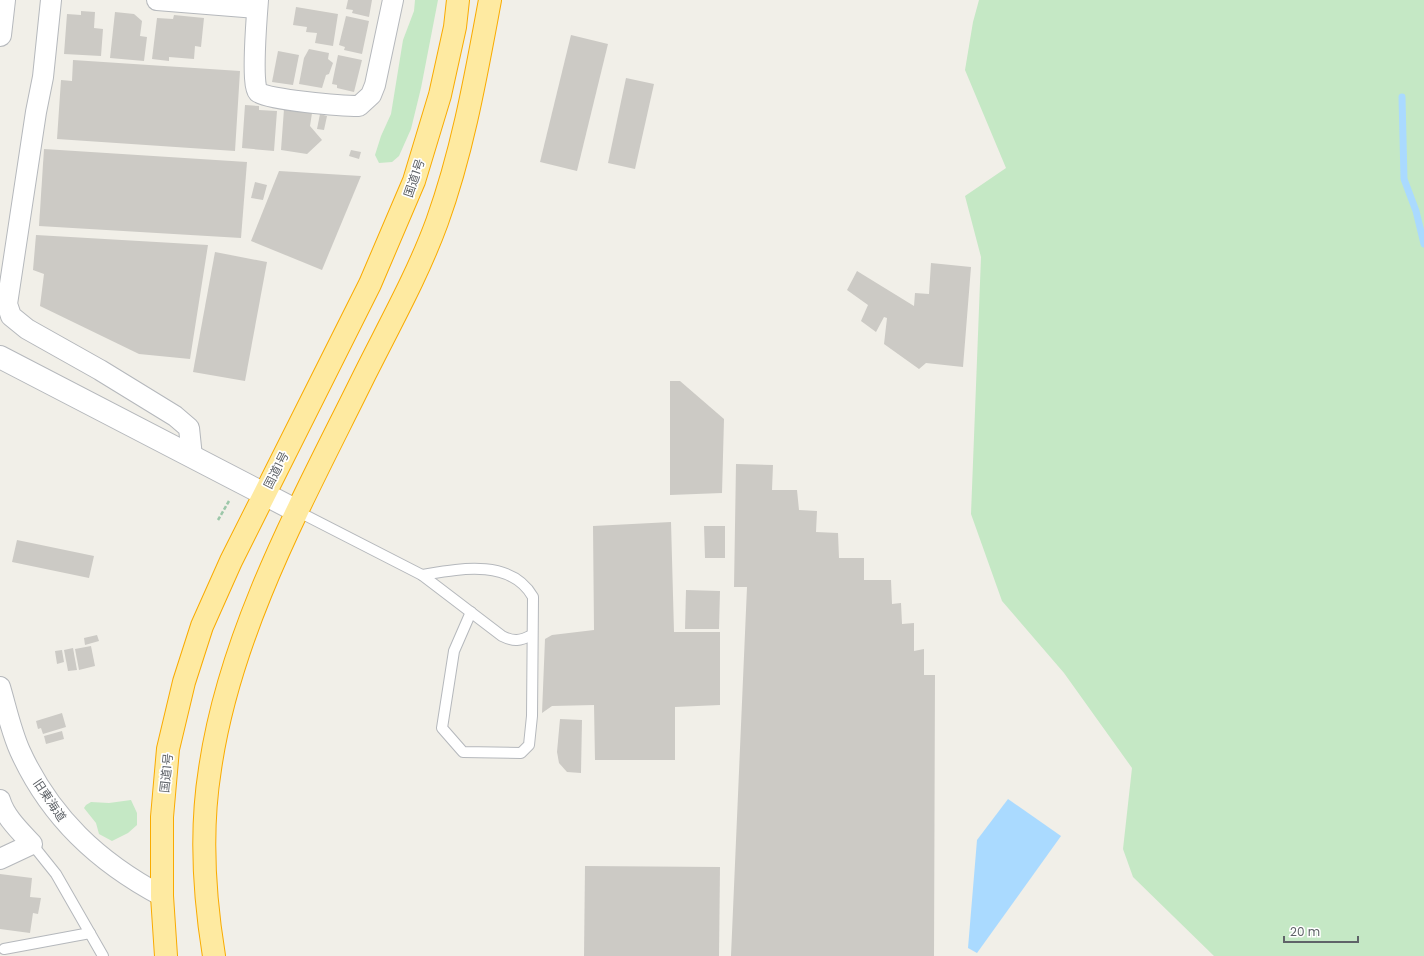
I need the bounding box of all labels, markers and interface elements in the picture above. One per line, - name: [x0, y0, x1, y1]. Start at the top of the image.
- street label: 国道1号: [399, 156, 429, 200]
- street label: 国道1号: [259, 448, 293, 492]
- street label: 国道1号: [155, 752, 177, 794]
- street label: 旧東海道: [30, 775, 70, 825]
- scale bar: [1284, 918, 1358, 944]
- text: 20 m: [1290, 923, 1320, 940]

